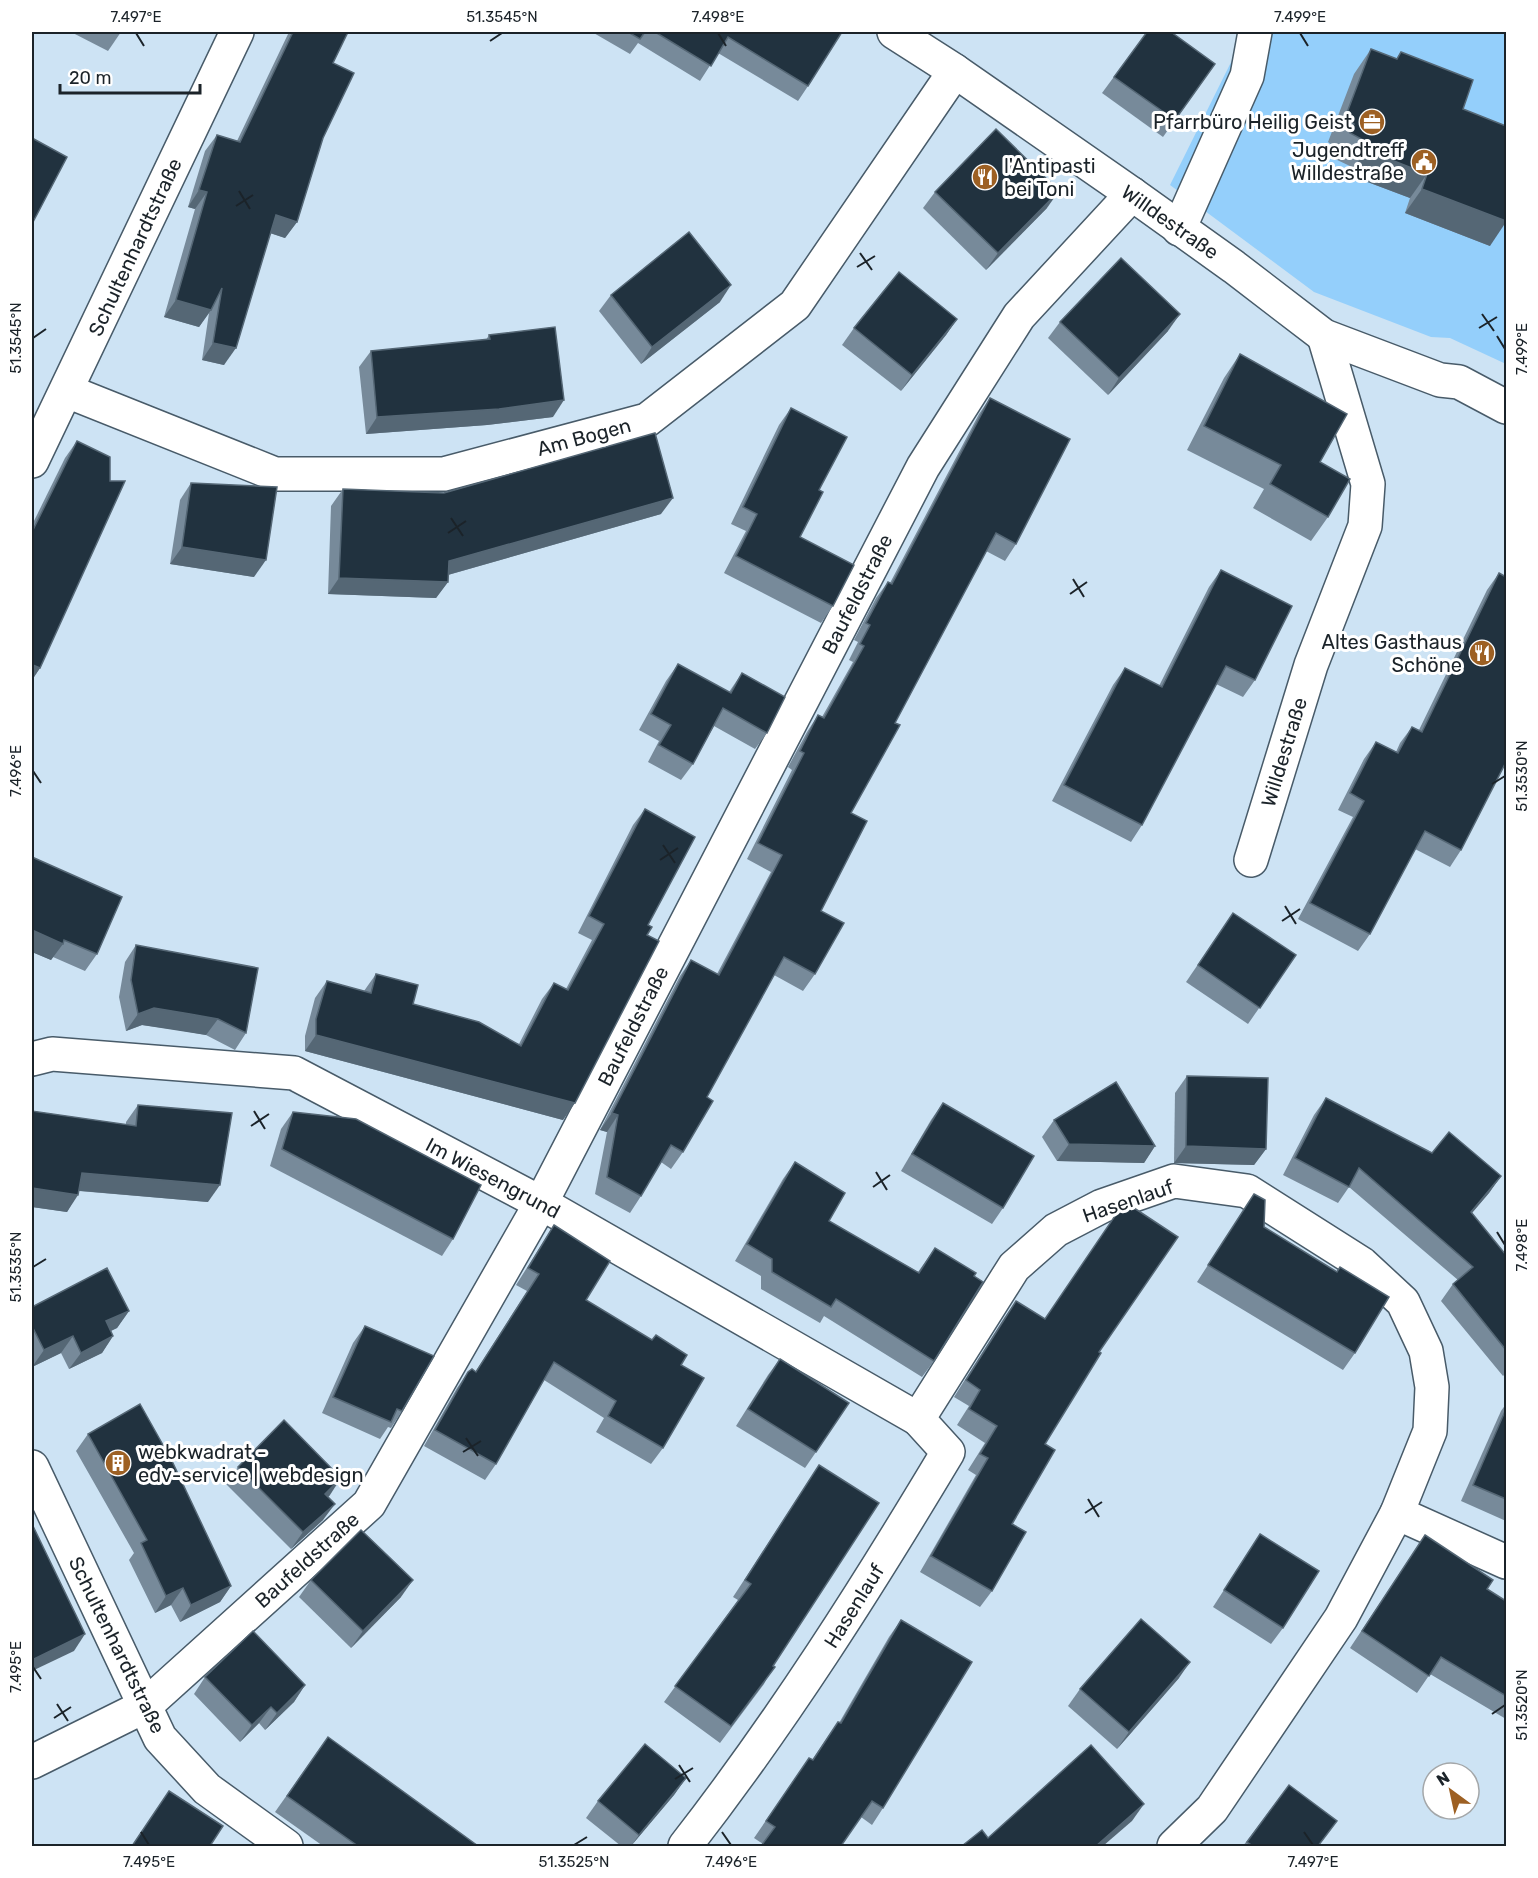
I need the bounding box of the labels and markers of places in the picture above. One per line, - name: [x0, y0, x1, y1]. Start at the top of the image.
- office icon: Pfarrbüro Heilig Geist: [1357, 107, 1387, 137]
- place label: Pfarrbüro Heilig Geist: [1153, 110, 1352, 134]
- place label: Jugendtreff Willdestraße: [1291, 138, 1404, 185]
- public building icon: Jugendtreff Willdestraße: [1409, 147, 1439, 177]
- place label: l'Antipasti bei Toni: [1004, 154, 1096, 201]
- restaurant icon: l'Antipasti bei Toni: [970, 162, 1000, 192]
- place label: Altes Gasthaus Schöne: [1321, 630, 1462, 677]
- restaurant icon: Altes Gasthaus Schöne: [1467, 638, 1497, 668]
- place label: webkwadrat - edv-service | webdesign: [138, 1440, 364, 1487]
- building icon: webkwadrat - edv-service | webdesign: [103, 1448, 133, 1478]

